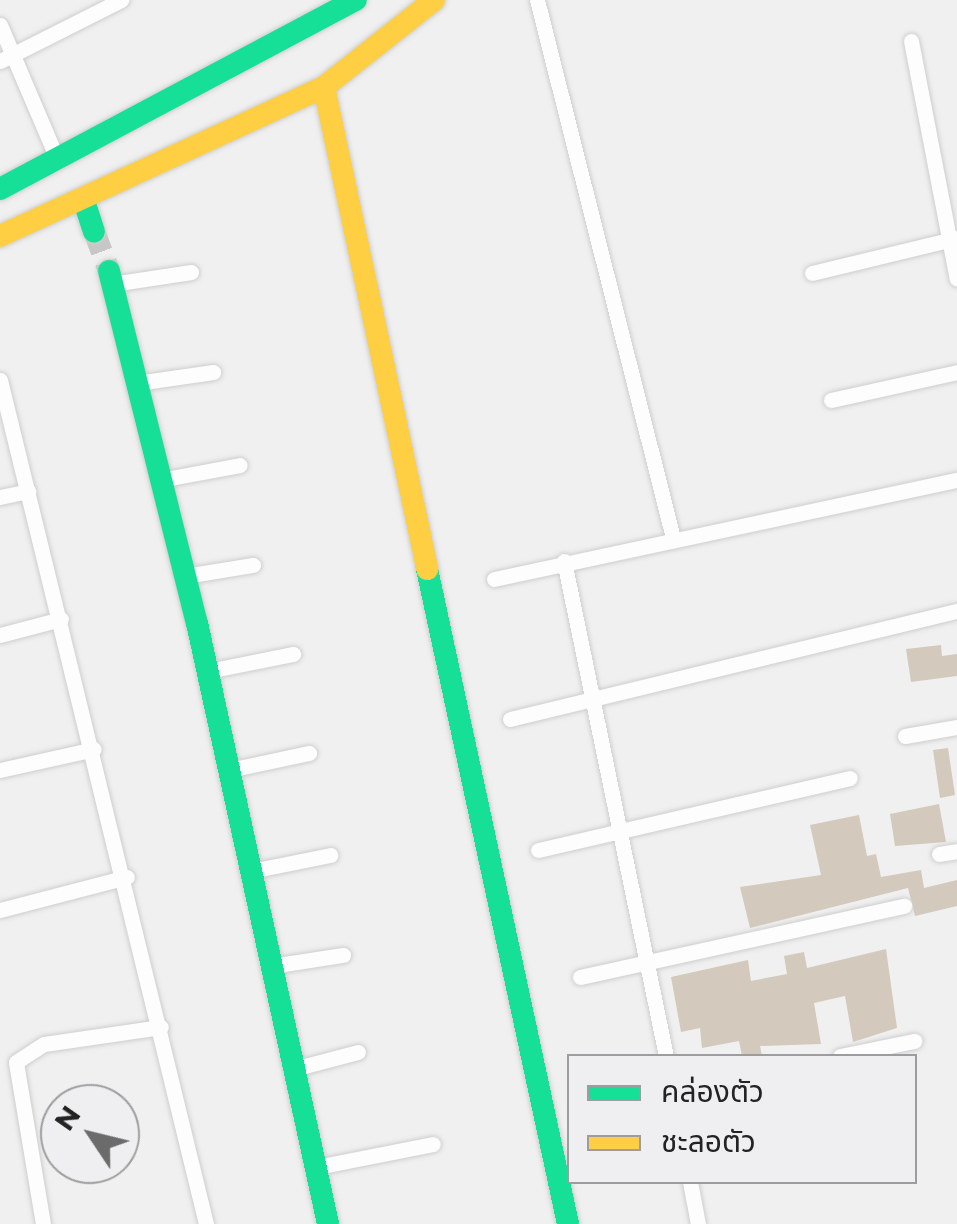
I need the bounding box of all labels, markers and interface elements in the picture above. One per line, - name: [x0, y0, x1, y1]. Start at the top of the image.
- legend: [567, 1054, 917, 1184]
- text: คล่องตัว: [661, 1073, 764, 1110]
- north arrow: [40, 1084, 140, 1184]
- text: N: [47, 1099, 87, 1137]
- text: ชะลอตัว: [661, 1123, 756, 1160]

